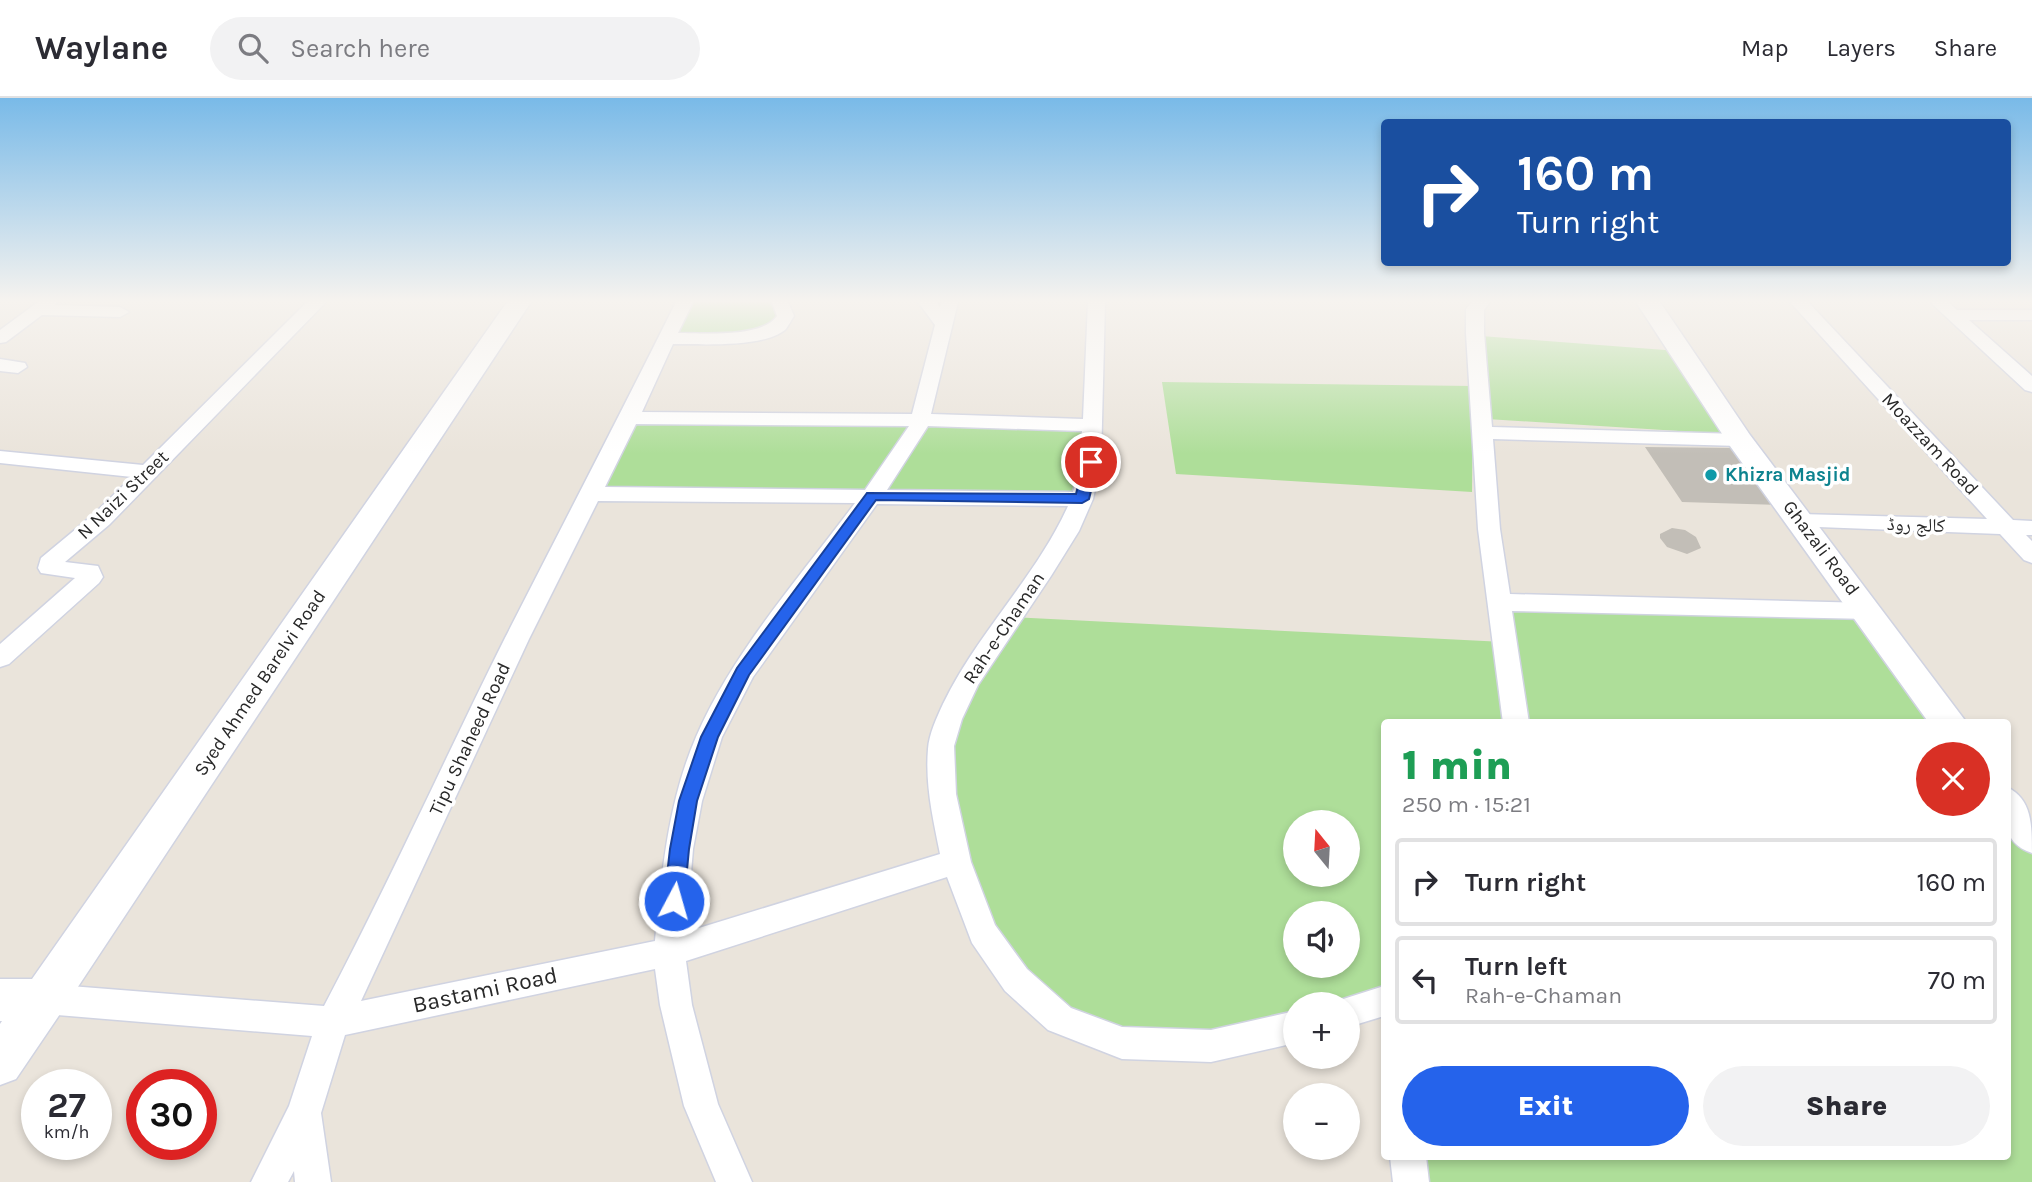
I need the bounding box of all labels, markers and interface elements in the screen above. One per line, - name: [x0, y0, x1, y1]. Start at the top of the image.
- search box: [210, 17, 700, 80]
- text: Waylane: [35, 29, 168, 67]
- icon: search: [234, 29, 272, 67]
- text: Search here: [290, 33, 430, 64]
- text: Map: [1741, 34, 1789, 62]
- text: Layers: [1827, 34, 1896, 62]
- text: Share: [1934, 34, 1997, 62]
- text: 160 m: [1517, 145, 1654, 202]
- icon: right: [1402, 147, 1493, 238]
- text: Turn right: [1517, 204, 1659, 241]
- street label: Moazzam Road: [1877, 388, 1983, 500]
- pin: [1061, 432, 1121, 492]
- icon: arrive: [1072, 443, 1110, 481]
- street label: N Naizi Street: [73, 446, 173, 544]
- place label: Khizra Masjid: [1725, 464, 1850, 486]
- marker: Khizra Masjid: [1703, 467, 1719, 483]
- street label: Ghazali Road: [1778, 496, 1864, 600]
- street label: کالج روڈ: [1887, 513, 1945, 538]
- street label: Rah-e-Chaman: [959, 568, 1049, 688]
- street label: Syed Ahmed Barelvi Road: [190, 586, 330, 780]
- street label: Tipu Shaheed Road: [425, 659, 515, 819]
- text: 1 min: [1402, 740, 1512, 790]
- button: close: [1916, 742, 1990, 816]
- text: 250 m · 15:21: [1402, 791, 1531, 818]
- north arrow: [1283, 810, 1360, 887]
- map controls: [1283, 810, 1360, 1160]
- icon: right: [1406, 863, 1444, 901]
- position arrow: [637, 864, 711, 938]
- text: Turn right: [1465, 867, 1586, 898]
- text: 160 m: [1917, 867, 1986, 898]
- button: sound: [1283, 901, 1360, 978]
- text: Turn left: [1465, 951, 1567, 982]
- street label: Bastami Road: [410, 961, 560, 1019]
- icon: left: [1406, 961, 1444, 999]
- text: 70 m: [1928, 965, 1986, 996]
- text: Rah-e-Chaman: [1465, 982, 1622, 1009]
- button: +: [1283, 992, 1360, 1069]
- button: Exit: [1402, 1066, 1689, 1146]
- button: Share: [1703, 1066, 1990, 1146]
- speed limit sign: 30: [126, 1069, 217, 1160]
- button: −: [1283, 1083, 1360, 1160]
- text: 27: [47, 1085, 86, 1126]
- text: km/h: [44, 1121, 89, 1143]

